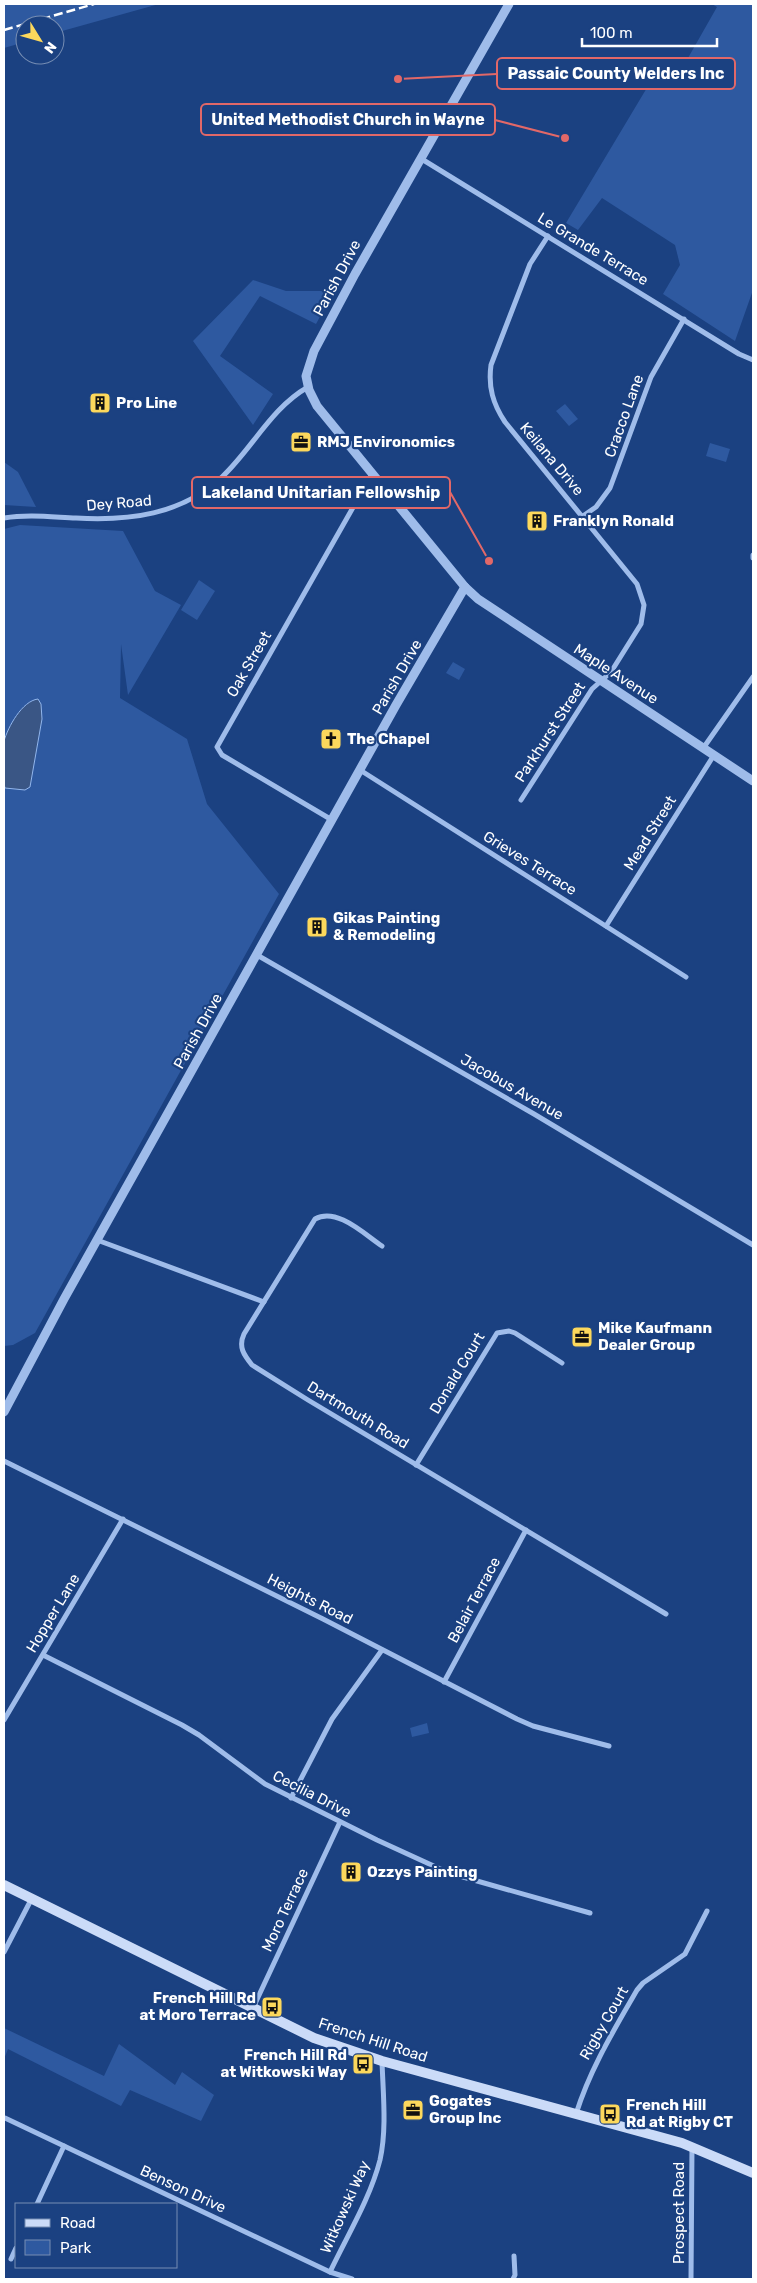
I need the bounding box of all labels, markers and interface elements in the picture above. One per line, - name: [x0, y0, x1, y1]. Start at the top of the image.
- north arrow: [15, 15, 65, 65]
- scale bar: [582, 15, 717, 47]
- text: 100 m: [590, 24, 632, 42]
- text: N: [40, 38, 60, 57]
- callout: Passaic County Welders Inc: [497, 58, 735, 89]
- text: Passaic County Welders Inc: [507, 64, 725, 83]
- callout: United Methodist Church in Wayne: [201, 104, 495, 135]
- text: United Methodist Church in Wayne: [211, 110, 485, 129]
- street label: Le Grande Terrace: [534, 209, 652, 289]
- street label: Parish Drive: [309, 237, 365, 319]
- street label: Cracco Lane: [601, 372, 647, 460]
- building icon: Pro Line: [88, 391, 112, 415]
- place label: Pro Line: [116, 394, 177, 412]
- street label: Keilana Drive: [516, 419, 588, 499]
- office icon: RMJ Environomics: [289, 430, 313, 454]
- place label: RMJ Environomics: [317, 433, 455, 451]
- callout: Lakeland Unitarian Fellowship: [192, 477, 450, 508]
- text: Lakeland Unitarian Fellowship: [202, 483, 440, 502]
- street label: Dey Road: [86, 491, 152, 515]
- building icon: Franklyn Ronald: [525, 509, 549, 533]
- place label: Franklyn Ronald: [553, 512, 674, 530]
- street label: Oak Street: [223, 628, 275, 700]
- street label: Parish Drive: [368, 636, 426, 718]
- street label: Maple Avenue: [570, 640, 662, 708]
- street label: Parkhurst Street: [511, 679, 589, 785]
- church icon: The Chapel: [319, 727, 343, 751]
- place label: The Chapel: [347, 730, 430, 748]
- street label: Mead Street: [620, 792, 680, 874]
- street label: Grieves Terrace: [480, 827, 580, 899]
- place label: Gikas Painting & Remodeling: [333, 909, 440, 944]
- building icon: Gikas Painting & Remodeling: [305, 915, 329, 939]
- street label: Parish Drive: [170, 990, 226, 1072]
- street label: Jacobus Avenue: [457, 1050, 567, 1124]
- place label: Mike Kaufmann Dealer Group: [598, 1319, 712, 1354]
- office icon: Mike Kaufmann Dealer Group: [570, 1325, 594, 1349]
- street label: Donald Court: [426, 1329, 488, 1417]
- street label: Dartmouth Road: [304, 1378, 412, 1452]
- street label: Belair Terrace: [444, 1554, 504, 1646]
- street label: Hopper Lane: [22, 1570, 84, 1656]
- street label: Heights Road: [264, 1570, 356, 1628]
- street label: Cecilia Drive: [270, 1767, 354, 1821]
- building icon: Ozzys Painting: [339, 1860, 363, 1884]
- place label: Ozzys Painting: [367, 1863, 478, 1881]
- street label: Moro Terrace: [258, 1865, 312, 1955]
- street label: Rigby Court: [576, 1983, 632, 2063]
- place label: French Hill Rd at Moro Terrace: [140, 1989, 256, 2024]
- bus stop icon: French Hill Rd at Moro Terrace: [260, 1995, 284, 2019]
- street label: French Hill Road: [316, 2014, 430, 2066]
- place label: French Hill Rd at Witkowski Way: [220, 2046, 347, 2081]
- bus stop icon: French Hill Rd at Witkowski Way: [351, 2052, 375, 2076]
- place label: Gogates Group Inc: [429, 2092, 501, 2127]
- place label: French Hill Rd at Rigby CT: [626, 2096, 734, 2131]
- office icon: Gogates Group Inc: [401, 2098, 425, 2122]
- bus stop icon: French Hill Rd at Rigby CT: [598, 2102, 622, 2126]
- street label: Witkowski Way: [317, 2158, 373, 2256]
- street label: Benson Drive: [137, 2161, 229, 2217]
- street label: Prospect Road: [670, 2162, 688, 2264]
- legend: [15, 2203, 178, 2268]
- text: Road: [60, 2214, 96, 2232]
- text: Park: [60, 2239, 91, 2257]

